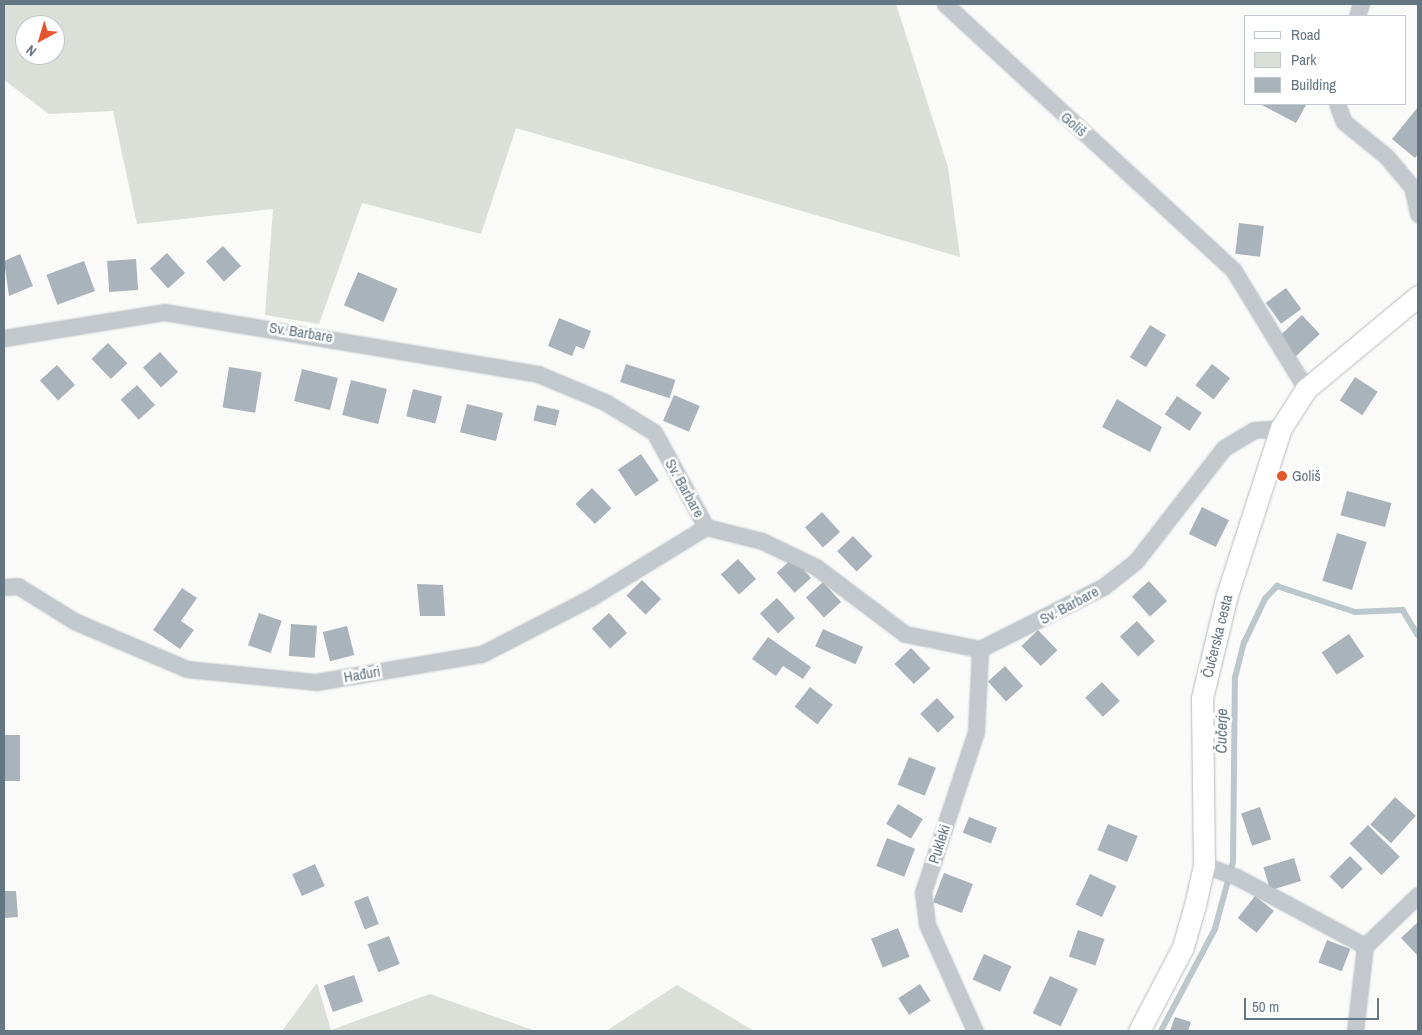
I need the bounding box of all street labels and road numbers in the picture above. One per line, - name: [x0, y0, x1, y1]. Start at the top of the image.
- street label: Goliš: [1057, 108, 1091, 140]
- street label: Sv. Barbare: [268, 318, 334, 346]
- street label: Sv. Barbare: [662, 456, 708, 520]
- street label: Sv. Barbare: [1036, 582, 1102, 628]
- street label: Čučerska cesta: [1198, 593, 1236, 679]
- street label: Hađuri: [342, 662, 382, 686]
- street label: Pukleki: [924, 822, 954, 866]

